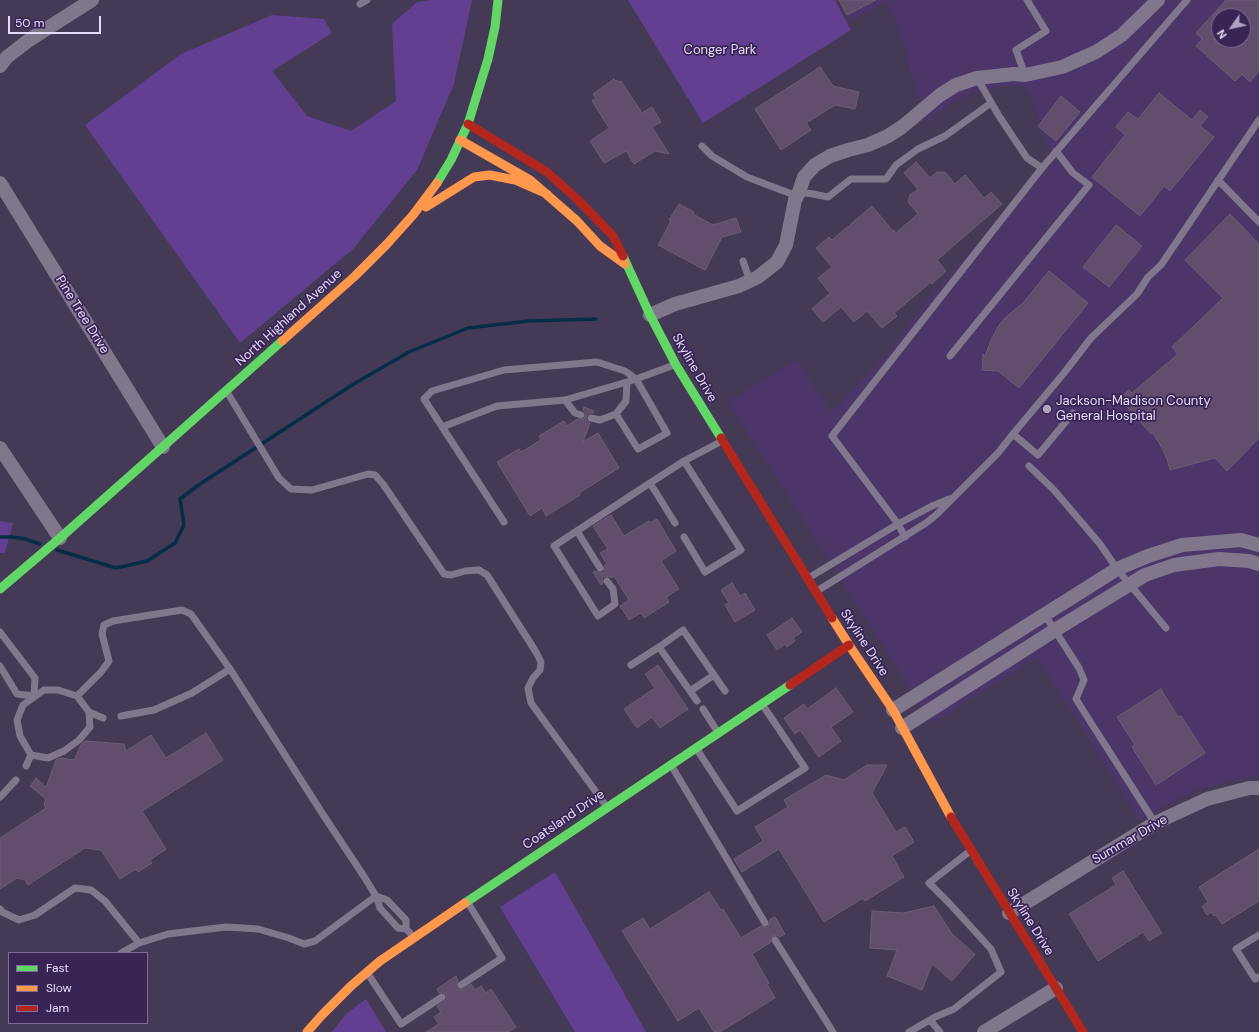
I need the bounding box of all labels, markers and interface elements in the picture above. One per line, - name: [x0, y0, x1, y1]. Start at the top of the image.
- scale bar: [10, 8, 103, 34]
- north arrow: [1211, 8, 1251, 48]
- text: 50 m: [15, 15, 44, 31]
- text: N: [1214, 27, 1230, 41]
- park label: Conger Park: [684, 43, 756, 59]
- street label: North Highland Avenue: [233, 266, 345, 370]
- street label: Pine Tree Drive: [52, 273, 112, 357]
- street label: Skyline Drive: [668, 331, 720, 405]
- place label: Jackson-Madison County General Hospital: [1056, 394, 1211, 425]
- marker: Jackson-Madison County General Hospital: [1041, 403, 1053, 415]
- street label: Skyline Drive: [837, 607, 891, 679]
- street label: Coatsland Drive: [520, 787, 608, 853]
- street label: Summar Drive: [1090, 812, 1170, 868]
- street label: Skyline Drive: [1003, 885, 1057, 959]
- legend: [8, 952, 148, 1024]
- text: Fast: [46, 960, 69, 976]
- text: Slow: [46, 980, 72, 996]
- text: Jam: [46, 1000, 69, 1016]

